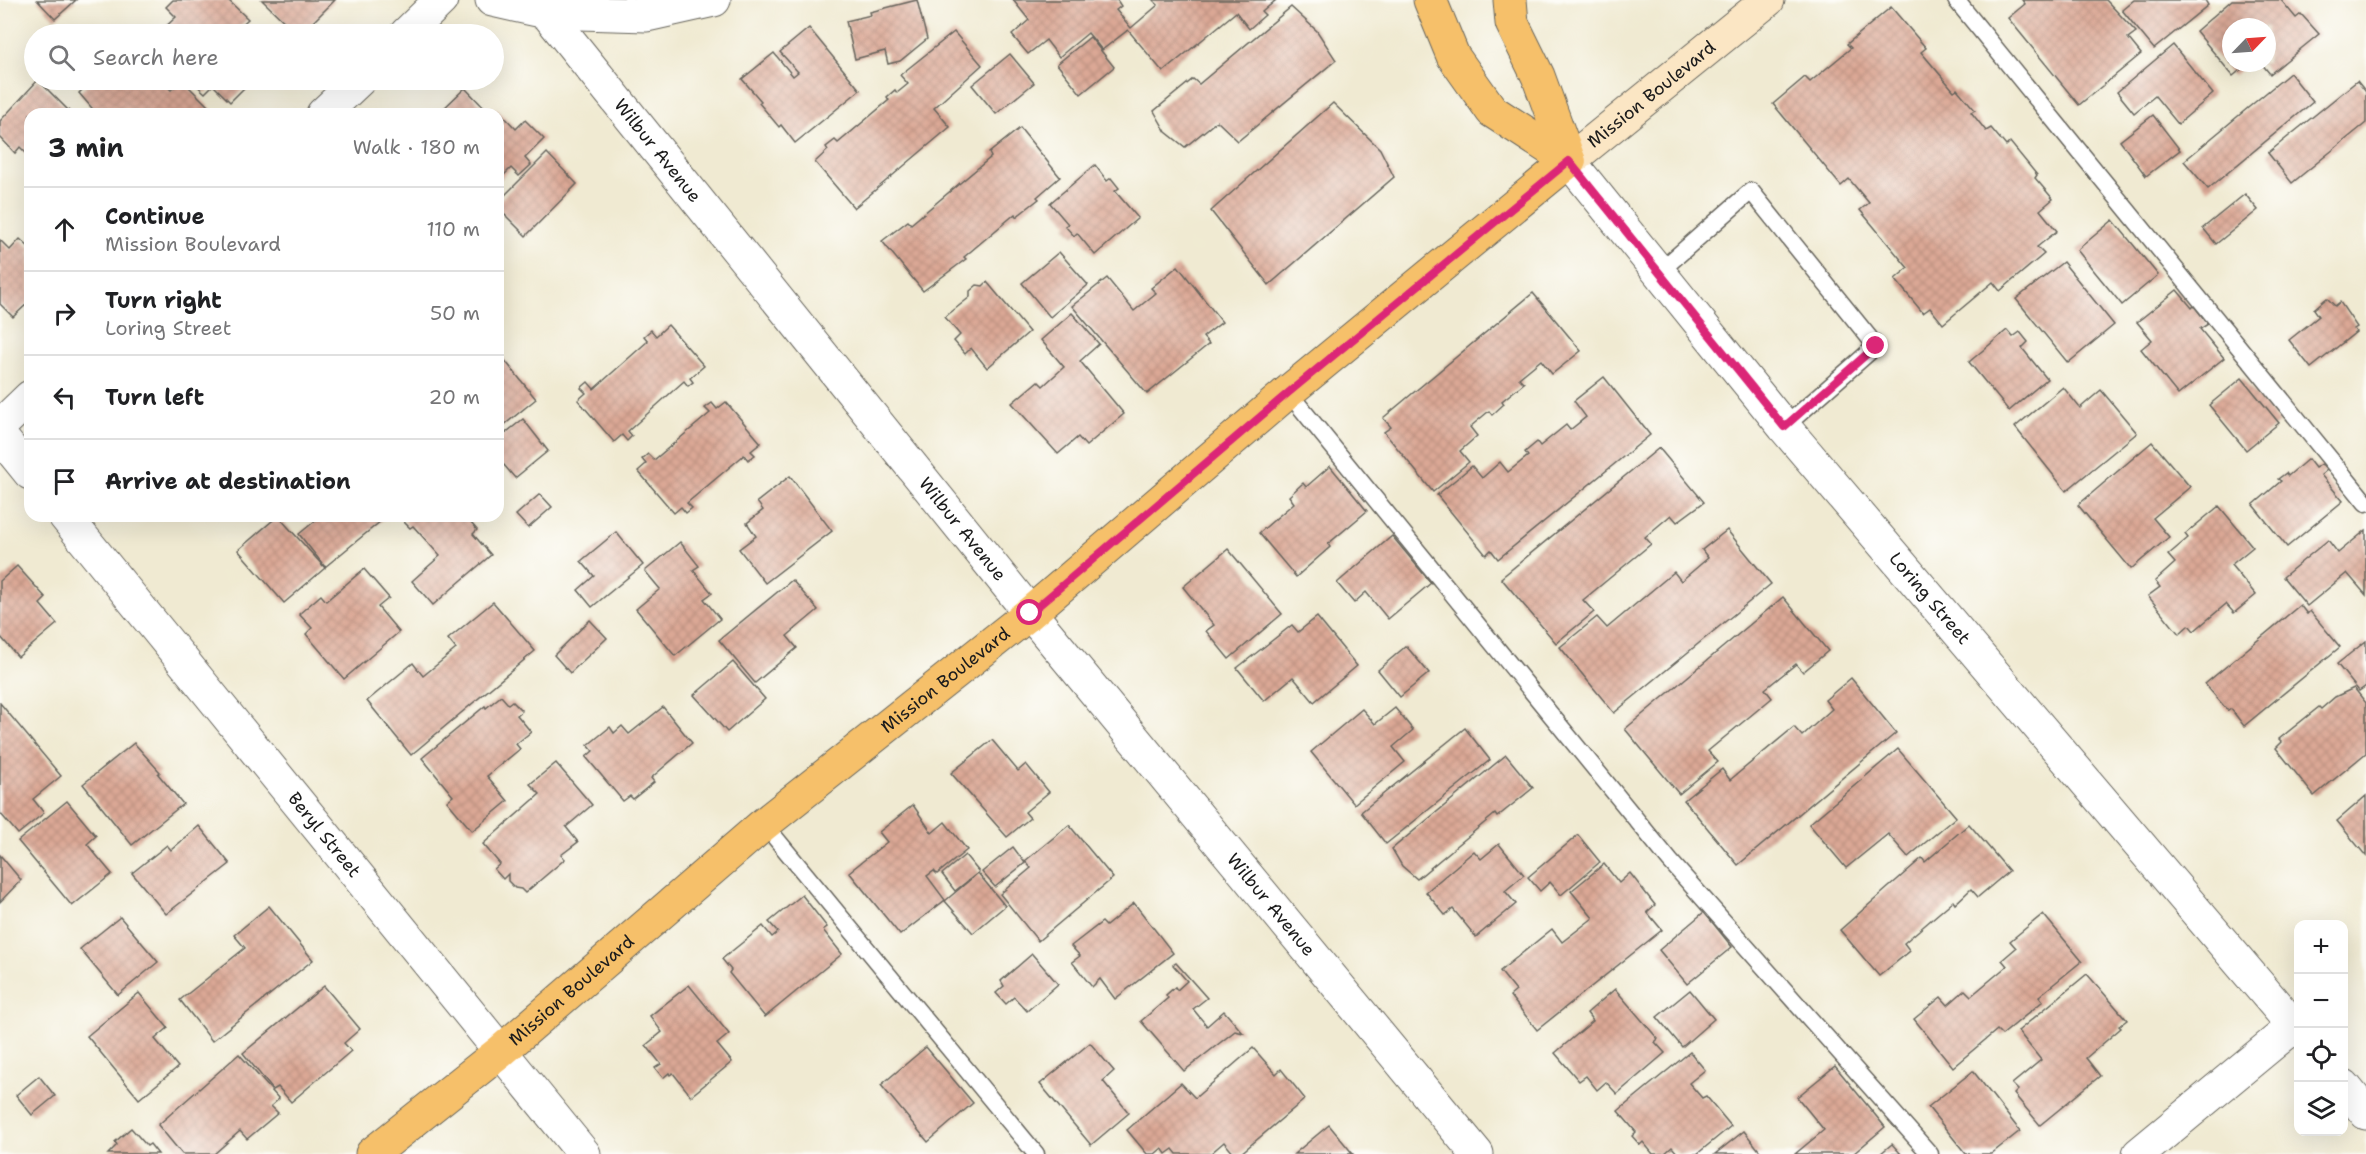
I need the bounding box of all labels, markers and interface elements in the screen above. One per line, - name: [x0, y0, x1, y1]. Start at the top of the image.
- north arrow: [2222, 18, 2276, 72]
- search box: [24, 24, 504, 90]
- street label: Mission Boulevard: [1582, 35, 1721, 154]
- icon: search: [45, 41, 78, 74]
- text: Search here: [93, 43, 219, 72]
- street label: Wilbur Avenue: [609, 94, 707, 208]
- text: 3 min: [48, 130, 124, 165]
- text: Walk · 180 m: [353, 134, 480, 160]
- text: Continue: [105, 202, 205, 231]
- icon: ahead: [48, 213, 81, 246]
- text: 110 m: [426, 216, 480, 242]
- text: Mission Boulevard: [105, 231, 281, 257]
- text: Turn right: [105, 286, 222, 315]
- icon: right: [48, 297, 81, 330]
- text: 50 m: [430, 300, 480, 326]
- text: Loring Street: [105, 315, 231, 341]
- route end: [1862, 332, 1888, 358]
- icon: left: [48, 381, 81, 414]
- text: Turn left: [105, 383, 204, 412]
- text: 20 m: [429, 384, 480, 410]
- icon: arrive: [48, 465, 81, 498]
- text: Arrive at destination: [105, 467, 351, 496]
- street label: Wilbur Avenue: [913, 472, 1012, 586]
- street label: Loring Street: [1884, 547, 1976, 650]
- route start: [1016, 599, 1042, 625]
- street label: Mission Boulevard: [876, 621, 1015, 739]
- street label: Beryl Street: [282, 787, 366, 883]
- street label: Wilbur Avenue: [1221, 848, 1321, 961]
- map controls: [2294, 920, 2348, 1136]
- button: +: [2294, 920, 2348, 974]
- street label: Mission Boulevard: [504, 929, 639, 1051]
- button: −: [2294, 974, 2348, 1028]
- button: locate: [2294, 1028, 2348, 1082]
- button: layers: [2294, 1082, 2348, 1136]

